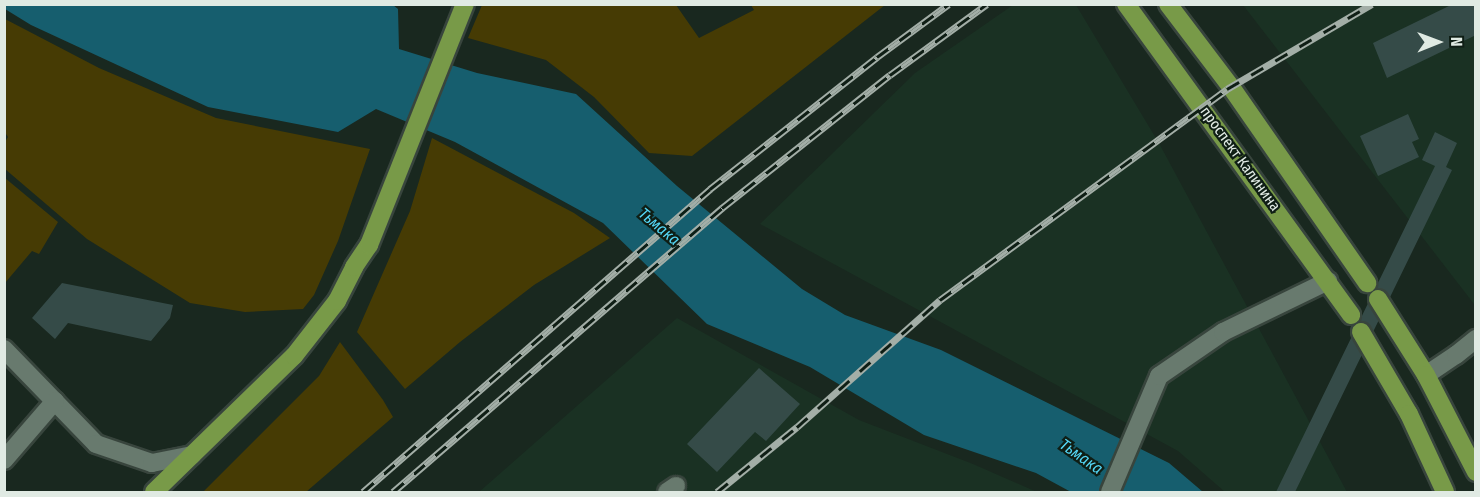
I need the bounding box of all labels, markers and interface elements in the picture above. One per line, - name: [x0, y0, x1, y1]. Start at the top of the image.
- north arrow: [1408, 12, 1468, 72]
- text: N: [1447, 37, 1466, 47]
- street label: проспект Калинина: [1196, 103, 1284, 215]
- water label: Тьмака: [634, 204, 684, 250]
- water label: Тьмака: [1056, 435, 1106, 479]

